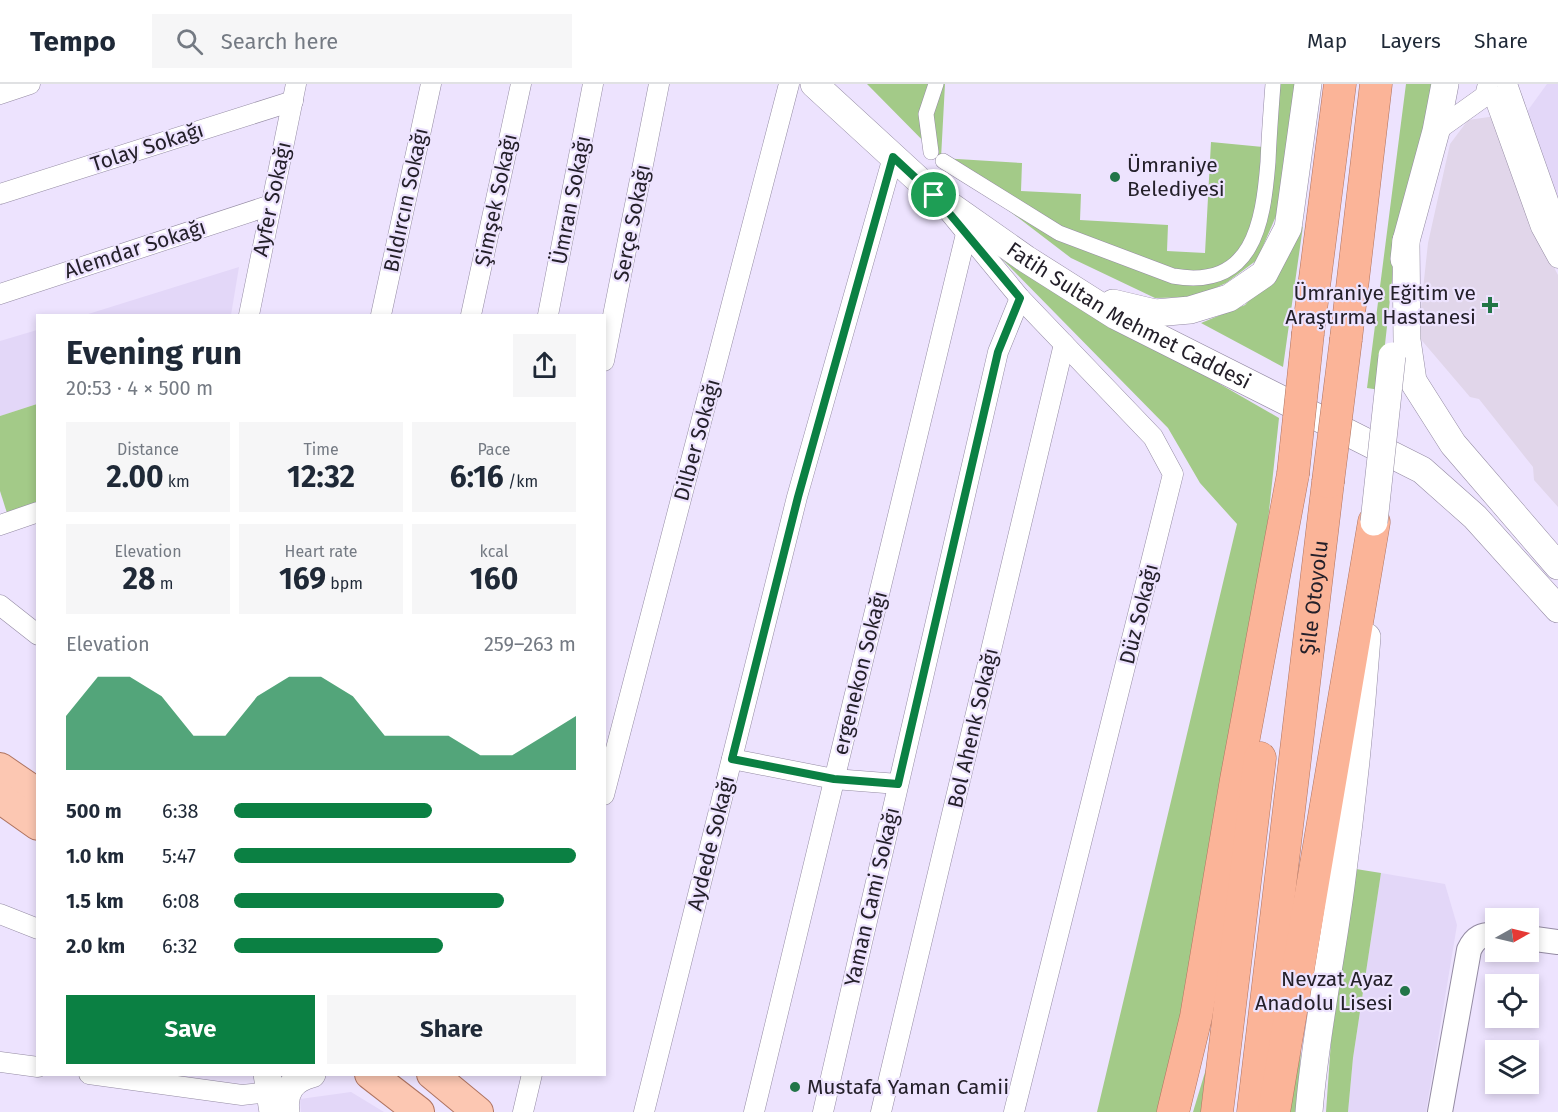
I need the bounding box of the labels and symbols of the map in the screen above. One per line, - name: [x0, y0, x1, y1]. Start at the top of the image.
- street label: Tolay Sokağı: [87, 117, 207, 177]
- street label: Bıldırcın Sokağı: [378, 126, 434, 274]
- street label: Şimşek Sokağı: [469, 131, 523, 269]
- street label: Ümran Sokağı: [546, 133, 596, 267]
- street label: Ayfer Sokağı: [247, 139, 297, 259]
- place label: Ümraniye Belediyesi: [1127, 152, 1225, 202]
- street label: Serçe Sokağı: [608, 162, 656, 284]
- pin: [908, 169, 959, 220]
- marker: Ümraniye Belediyesi: [1108, 170, 1122, 184]
- street label: Alemdar Sokağı: [61, 214, 209, 284]
- street label: Fatih Sultan Mehmet Caddesi: [1002, 236, 1255, 395]
- place label: Ümraniye Eğitim ve Araştırma Hastanesi: [1285, 280, 1476, 330]
- marker: Ümraniye Eğitim ve Araştırma Hastanesi: [1481, 296, 1499, 314]
- street label: Dilber Sokağı: [668, 376, 726, 504]
- street label: Şile Otoyolu: [1295, 539, 1334, 656]
- street label: Düz Sokağı: [1114, 561, 1164, 667]
- street label: ergenekon Sokağı: [827, 588, 893, 758]
- street label: Bol Ahenk Sokağı: [942, 645, 1004, 811]
- street label: Aydede Sokağı: [682, 773, 740, 913]
- street label: Yaman Cami Sokağı: [839, 805, 905, 989]
- north arrow: [1485, 908, 1539, 962]
- place label: Nevzat Ayaz Anadolu Lisesi: [1255, 966, 1393, 1016]
- marker: Nevzat Ayaz Anadolu Lisesi: [1398, 984, 1412, 998]
- place label: Mustafa Yaman Camii: [807, 1074, 1009, 1100]
- marker: Mustafa Yaman Camii: [788, 1080, 802, 1094]

